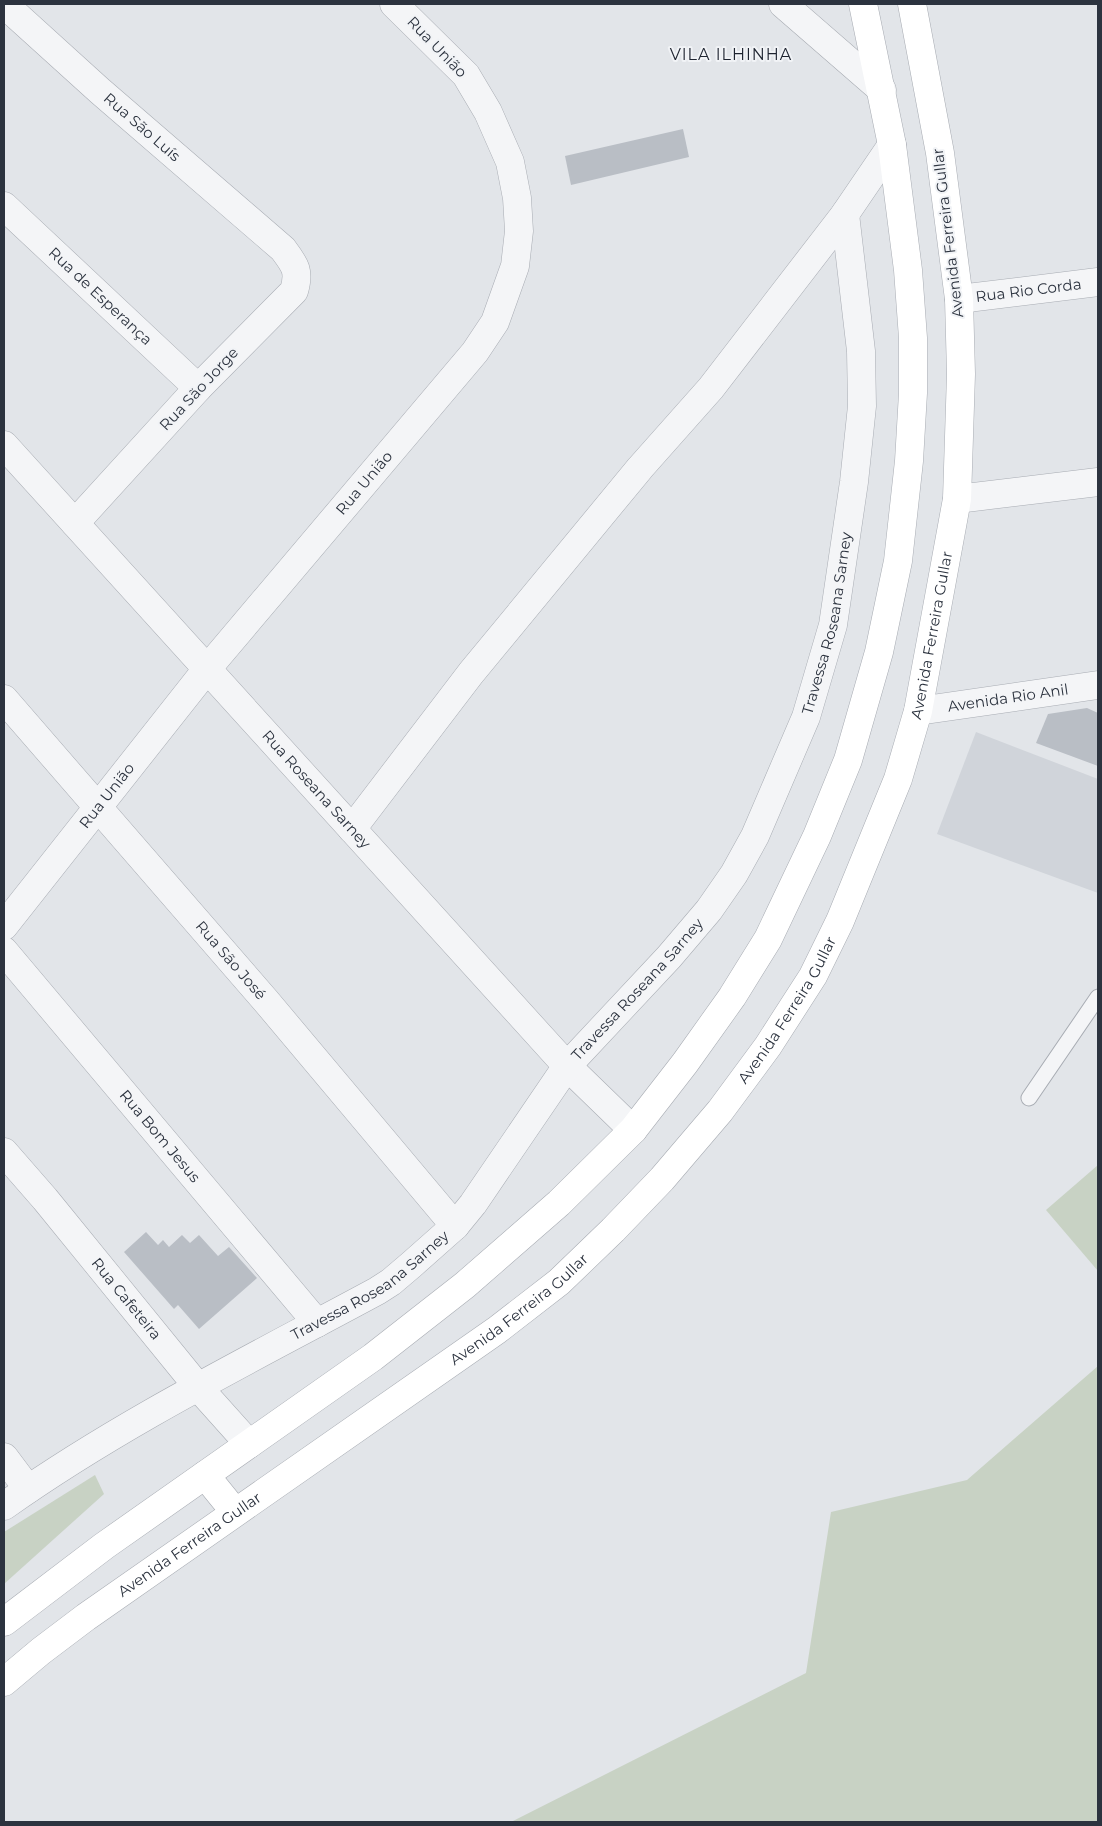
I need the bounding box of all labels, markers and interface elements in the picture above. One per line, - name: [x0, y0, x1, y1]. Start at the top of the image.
- street label: Rua União: [403, 12, 471, 81]
- district label: VILA ILHINHA: [670, 45, 792, 64]
- street label: Rua São Luís: [100, 88, 185, 165]
- street label: Avenida Ferreira Gullar: [928, 147, 967, 319]
- street label: Rua de Esperança: [45, 243, 156, 349]
- street label: Rua Rio Corda: [974, 274, 1082, 306]
- street label: Rua São Jorge: [155, 343, 242, 434]
- street label: Rua União: [331, 447, 396, 519]
- street label: Travessa Roseana Sarney: [797, 530, 856, 717]
- street label: Avenida Ferreira Gullar: [906, 550, 956, 721]
- street label: Avenida Rio Anil: [946, 679, 1070, 716]
- street label: Rua Roseana Sarney: [258, 726, 376, 853]
- street label: Rua União: [75, 759, 138, 832]
- street label: Travessa Roseana Sarney: [567, 913, 708, 1064]
- street label: Rua São José: [192, 917, 271, 1003]
- street label: Avenida Ferreira Gullar: [734, 933, 840, 1087]
- street label: Rua Bom Jesus: [116, 1085, 205, 1186]
- street label: Travessa Roseana Sarney: [288, 1225, 453, 1344]
- street label: Avenida Ferreira Gullar: [446, 1249, 592, 1369]
- street label: Rua Cafeteira: [88, 1254, 166, 1343]
- street label: Avenida Ferreira Gullar: [114, 1488, 265, 1601]

